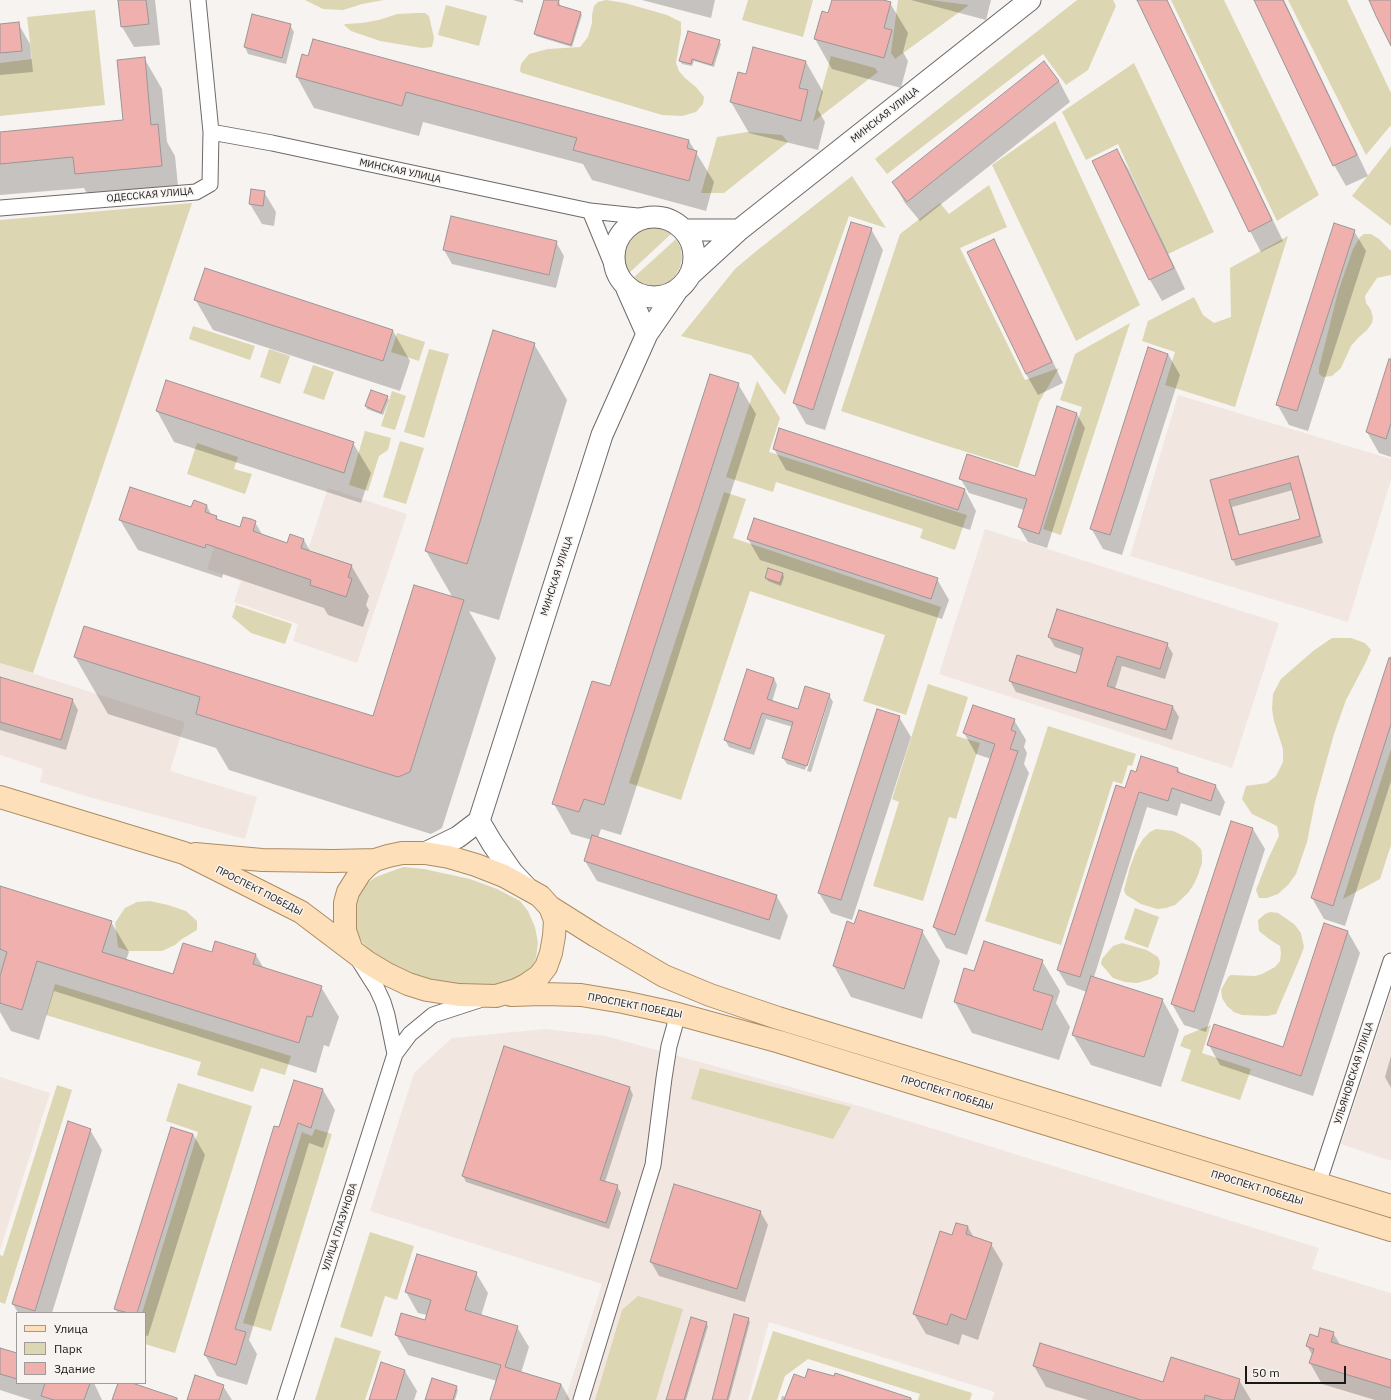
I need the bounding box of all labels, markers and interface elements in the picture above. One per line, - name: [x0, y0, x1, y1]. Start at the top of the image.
- street label: МИНСКАЯ УЛИЦА: [848, 85, 922, 145]
- street label: МИНСКАЯ УЛИЦА: [358, 156, 442, 186]
- street label: ОДЕССКАЯ УЛИЦА: [106, 185, 194, 205]
- street label: МИНСКАЯ УЛИЦА: [538, 535, 576, 617]
- street label: ПРОСПЕКТ ПОБЕДЫ: [214, 864, 304, 918]
- street label: ПРОСПЕКТ ПОБЕДЫ: [587, 991, 683, 1021]
- street label: УЛЬЯНОВСКАЯ УЛИЦА: [1332, 1020, 1376, 1126]
- street label: ПРОСПЕКТ ПОБЕДЫ: [899, 1073, 995, 1113]
- street label: ПРОСПЕКТ ПОБЕДЫ: [1209, 1168, 1305, 1208]
- street label: УЛИЦА ГЛАЗУНОВА: [320, 1181, 360, 1273]
- legend: [16, 1312, 146, 1384]
- text: Улица: [54, 1321, 88, 1336]
- text: Парк: [54, 1341, 82, 1356]
- scale bar: [1247, 1358, 1348, 1384]
- text: Здание: [54, 1361, 95, 1376]
- text: 50 m: [1252, 1365, 1280, 1380]

